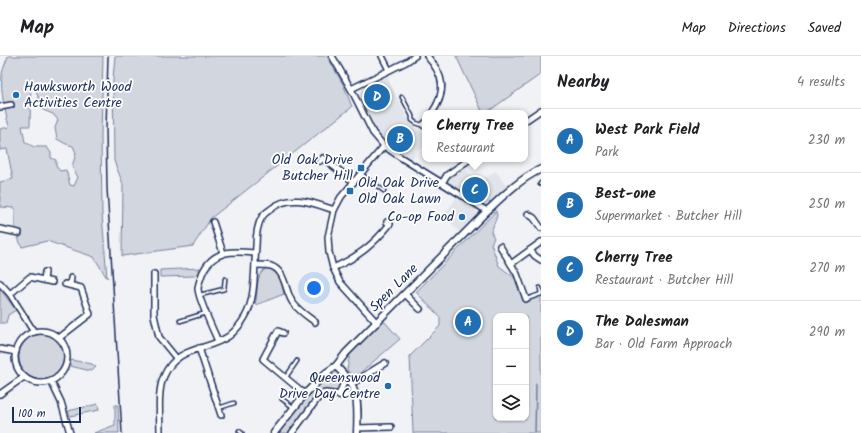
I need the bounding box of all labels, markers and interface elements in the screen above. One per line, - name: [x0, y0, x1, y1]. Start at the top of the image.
- text: Map: [20, 13, 54, 43]
- text: Map: [681, 17, 706, 39]
- text: Directions: [728, 17, 786, 39]
- text: Saved: [808, 17, 841, 39]
- text: Nearby: [557, 69, 609, 96]
- text: 4 results: [797, 72, 845, 93]
- place label: Hawksworth Wood Activities Centre: [24, 76, 132, 114]
- pin: D: [364, 82, 390, 112]
- marker: Hawksworth Wood Activities Centre: [11, 90, 21, 100]
- popup: [422, 110, 528, 162]
- text: Cherry Tree: [436, 114, 514, 138]
- text: West Park Field: [595, 118, 700, 142]
- pin: B: [387, 124, 413, 154]
- text: A: [566, 130, 574, 151]
- text: 230 m: [808, 130, 845, 151]
- text: Restaurant: [436, 138, 495, 159]
- text: Park: [595, 142, 619, 163]
- place label: Old Oak Drive Butcher Hill: [272, 149, 354, 187]
- marker: Old Oak Drive Butcher Hill: [356, 163, 366, 173]
- place label: Old Oak Drive Old Oak Lawn: [358, 172, 441, 210]
- pin: C: [462, 175, 488, 205]
- text: Best-one: [595, 182, 656, 206]
- marker: Old Oak Drive Old Oak Lawn: [345, 186, 355, 196]
- text: B: [566, 194, 574, 215]
- text: 250 m: [808, 194, 845, 215]
- place label: Co-op Food: [387, 206, 455, 228]
- text: Supermarket · Butcher Hill: [595, 206, 742, 227]
- marker: Co-op Food: [457, 212, 467, 222]
- text: Cherry Tree: [595, 246, 673, 270]
- street label: Spen Lane: [364, 258, 424, 318]
- text: C: [566, 258, 574, 279]
- text: 270 m: [809, 258, 845, 279]
- text: Restaurant · Butcher Hill: [595, 270, 733, 291]
- your location: [304, 278, 324, 298]
- pin: A: [455, 307, 481, 337]
- text: The Dalesman: [595, 310, 689, 334]
- map controls: [493, 313, 529, 421]
- button: +: [493, 313, 529, 349]
- text: D: [566, 322, 574, 343]
- text: 290 m: [809, 322, 845, 343]
- text: Bar · Old Farm Approach: [595, 334, 732, 355]
- button: −: [493, 349, 529, 385]
- place label: Queenswood Drive Day Centre: [279, 367, 381, 405]
- marker: Queenswood Drive Day Centre: [383, 381, 393, 391]
- button: layers: [493, 385, 529, 421]
- scale bar: [12, 405, 81, 424]
- text: 100 m: [18, 405, 46, 423]

